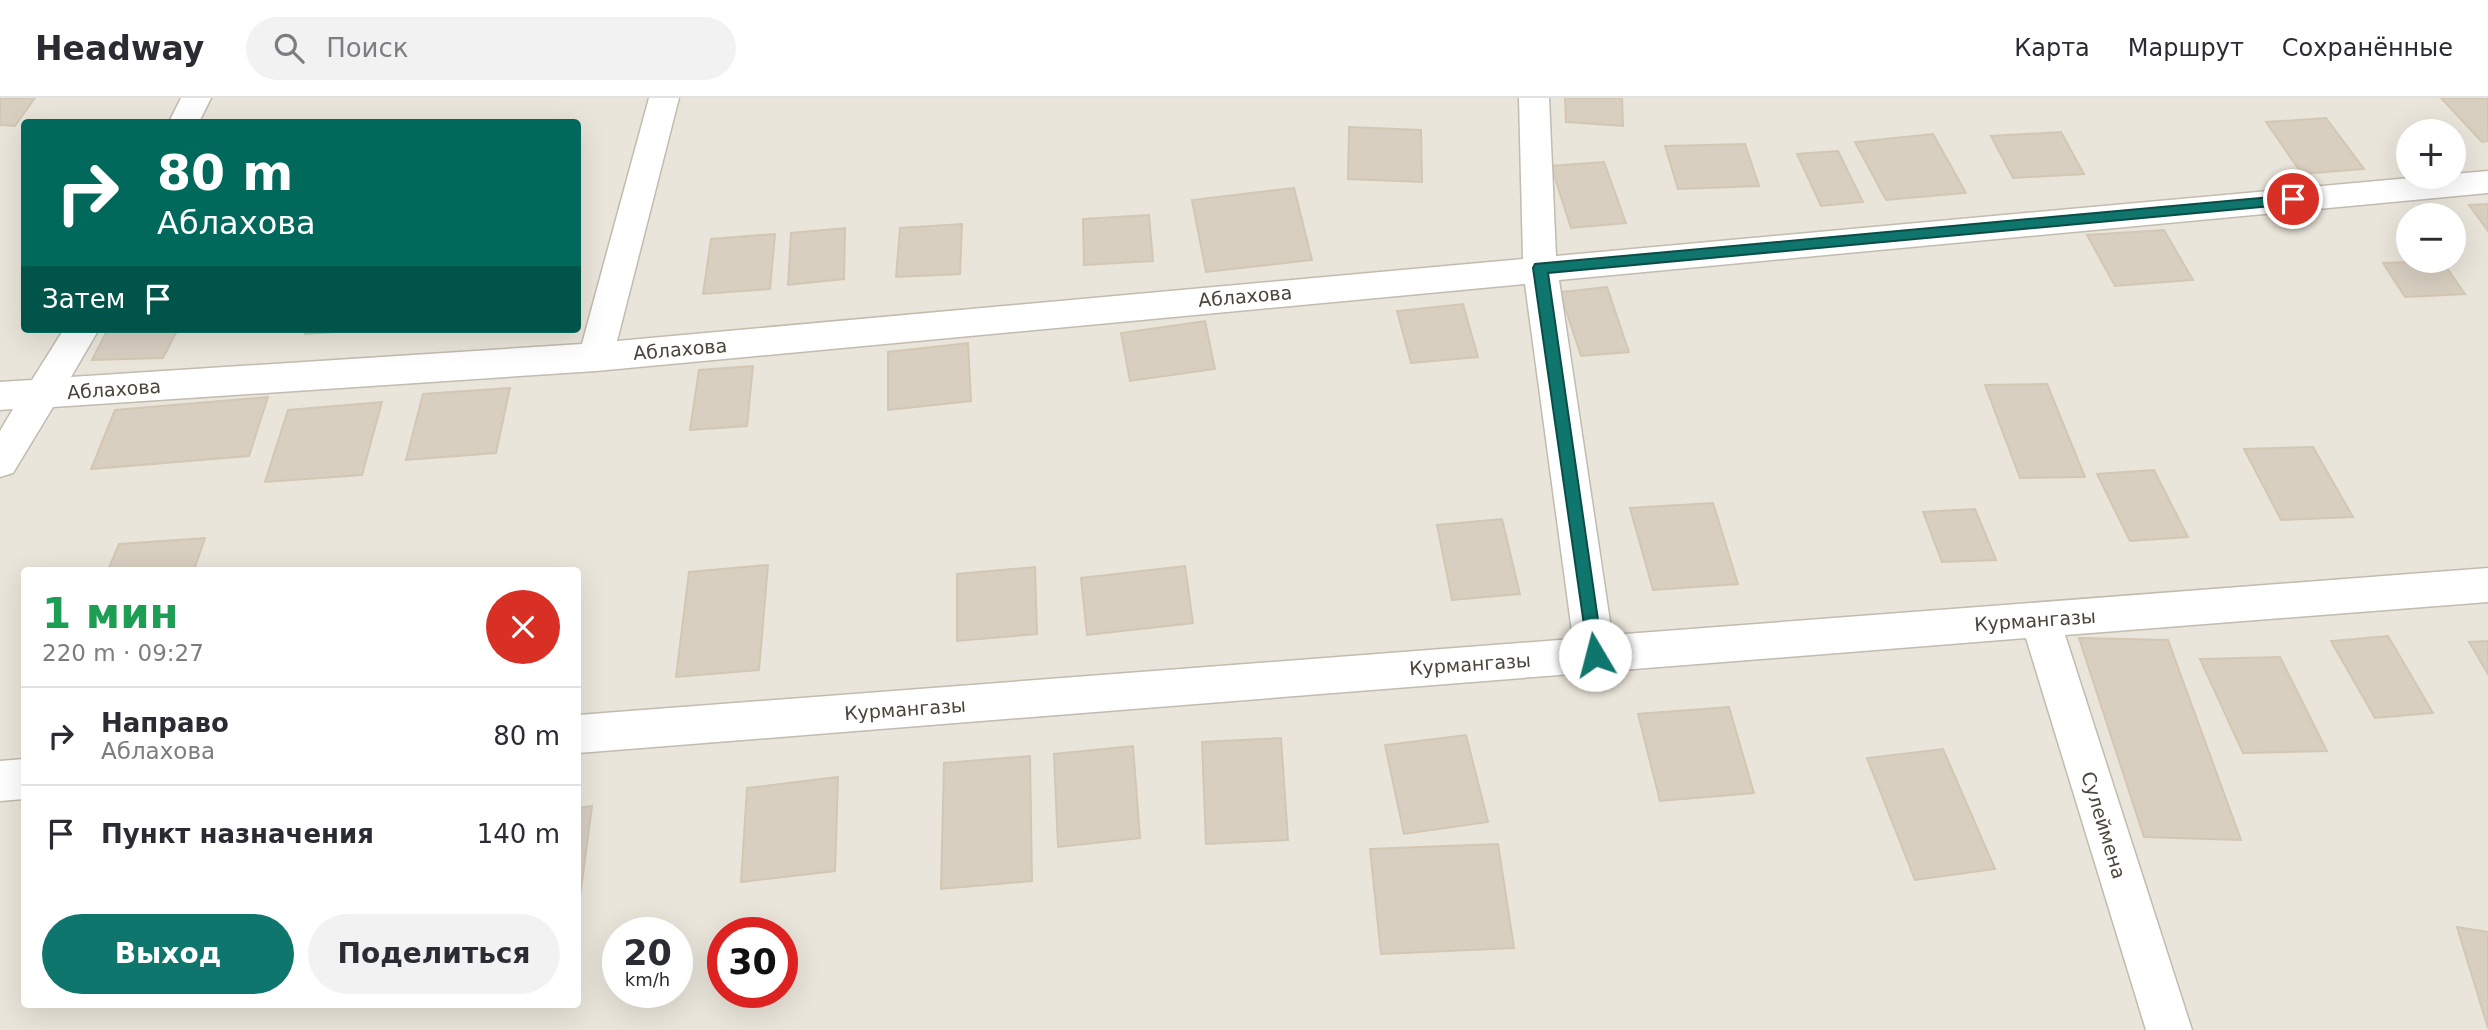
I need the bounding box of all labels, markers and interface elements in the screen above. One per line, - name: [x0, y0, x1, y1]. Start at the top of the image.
- search box: [246, 17, 736, 80]
- text: Headway: [35, 29, 204, 68]
- icon: search: [270, 29, 308, 67]
- text: Поиск: [326, 33, 409, 63]
- text: Карта: [2014, 34, 2090, 62]
- text: Маршрут: [2128, 34, 2244, 62]
- text: Сохранённые: [2282, 34, 2453, 62]
- map controls: [2396, 119, 2466, 273]
- button: +: [2396, 119, 2466, 189]
- text: 80 m: [157, 145, 293, 202]
- icon: right: [42, 147, 133, 238]
- pin: [2263, 169, 2323, 229]
- icon: arrive: [2274, 180, 2312, 218]
- button: −: [2396, 203, 2466, 273]
- text: Аблахова: [157, 204, 316, 242]
- icon: arrive: [139, 280, 177, 318]
- street label: Аблахова: [1197, 281, 1293, 311]
- text: Затем: [42, 284, 125, 314]
- street label: Аблахова: [632, 334, 728, 364]
- street label: Аблахова: [66, 375, 162, 403]
- text: 1 мин: [42, 589, 179, 638]
- button: close: [486, 590, 560, 664]
- street label: Курмангазы: [1973, 605, 2097, 635]
- position arrow: [1558, 618, 1632, 692]
- text: 220 m · 09:27: [42, 640, 204, 666]
- street label: Курмангазы: [1408, 649, 1532, 679]
- street label: Курмангазы: [843, 694, 967, 724]
- text: Направо: [101, 708, 229, 738]
- icon: right: [42, 717, 80, 755]
- text: 80 m: [493, 721, 560, 751]
- text: Аблахова: [101, 738, 215, 764]
- street label: Сулеймена: [2077, 769, 2131, 881]
- icon: arrive: [42, 815, 80, 853]
- text: Пункт назначения: [101, 819, 374, 849]
- text: 140 m: [477, 819, 560, 849]
- button: Выход: [42, 914, 294, 994]
- button: Поделиться: [308, 914, 560, 994]
- speed limit sign: 30: [707, 917, 798, 1008]
- text: 20: [623, 933, 672, 973]
- text: km/h: [625, 969, 670, 990]

